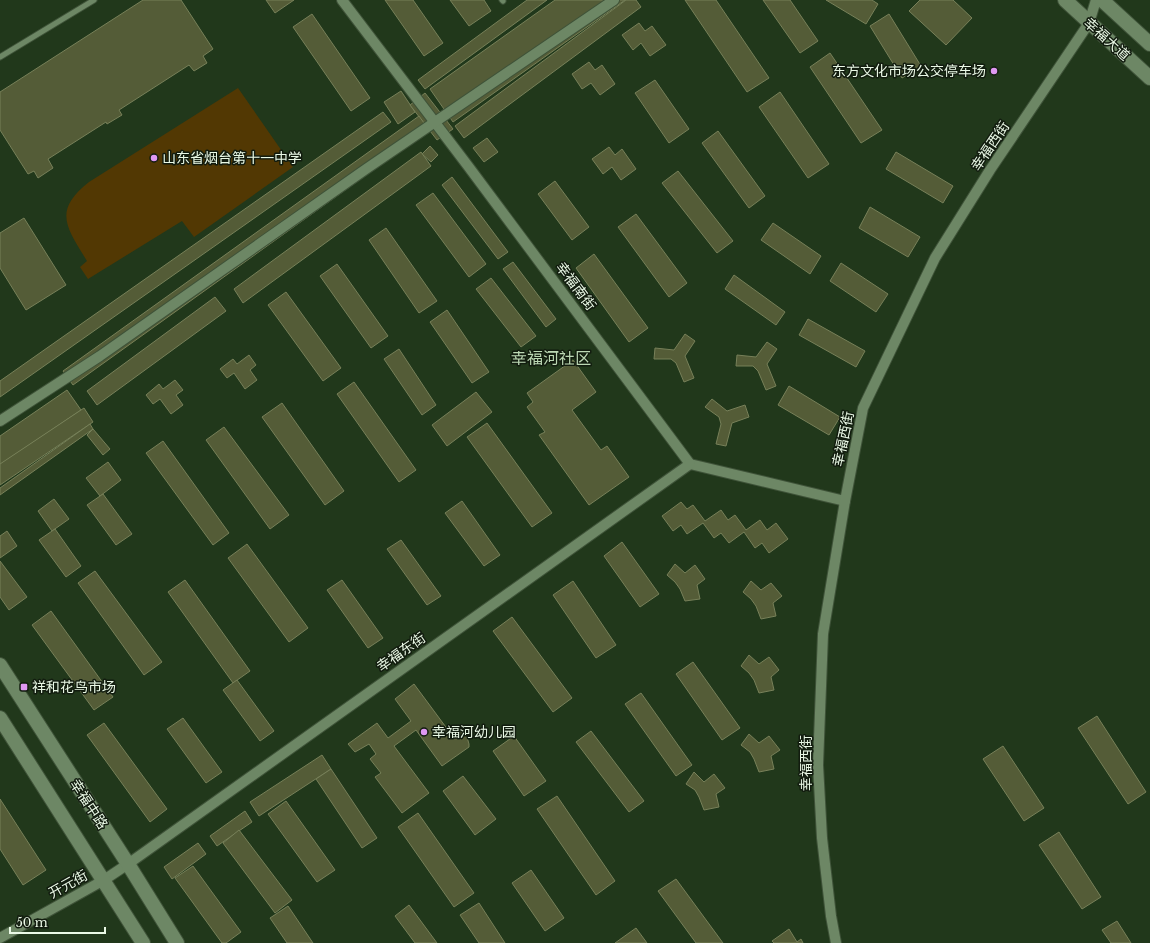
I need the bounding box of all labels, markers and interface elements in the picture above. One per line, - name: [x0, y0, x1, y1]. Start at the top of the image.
- street label: 幸福大道: [1080, 14, 1134, 64]
- place label: 东方文化市场公交停车场: [832, 62, 986, 80]
- marker: 东方文化市场公交停车场: [989, 66, 999, 76]
- street label: 幸福西街: [967, 118, 1013, 174]
- place label: 山东省烟台第十一中学: [162, 149, 302, 167]
- marker: 山东省烟台第十一中学: [149, 153, 159, 163]
- street label: 幸福南街: [552, 258, 600, 314]
- district label: 幸福河社区: [511, 348, 591, 368]
- street label: 幸福西街: [828, 410, 858, 468]
- street label: 幸福东街: [373, 629, 429, 675]
- place label: 祥和花鸟市场: [32, 678, 116, 696]
- marker: 祥和花鸟市场: [19, 682, 29, 692]
- place label: 幸福河幼儿园: [432, 723, 516, 741]
- marker: 幸福河幼儿园: [419, 727, 429, 737]
- street label: 幸福西街: [797, 735, 815, 791]
- street label: 幸福中路: [66, 776, 112, 832]
- street label: 开元街: [45, 866, 91, 902]
- scale bar: [10, 909, 105, 935]
- text: 50 m: [16, 915, 48, 930]

